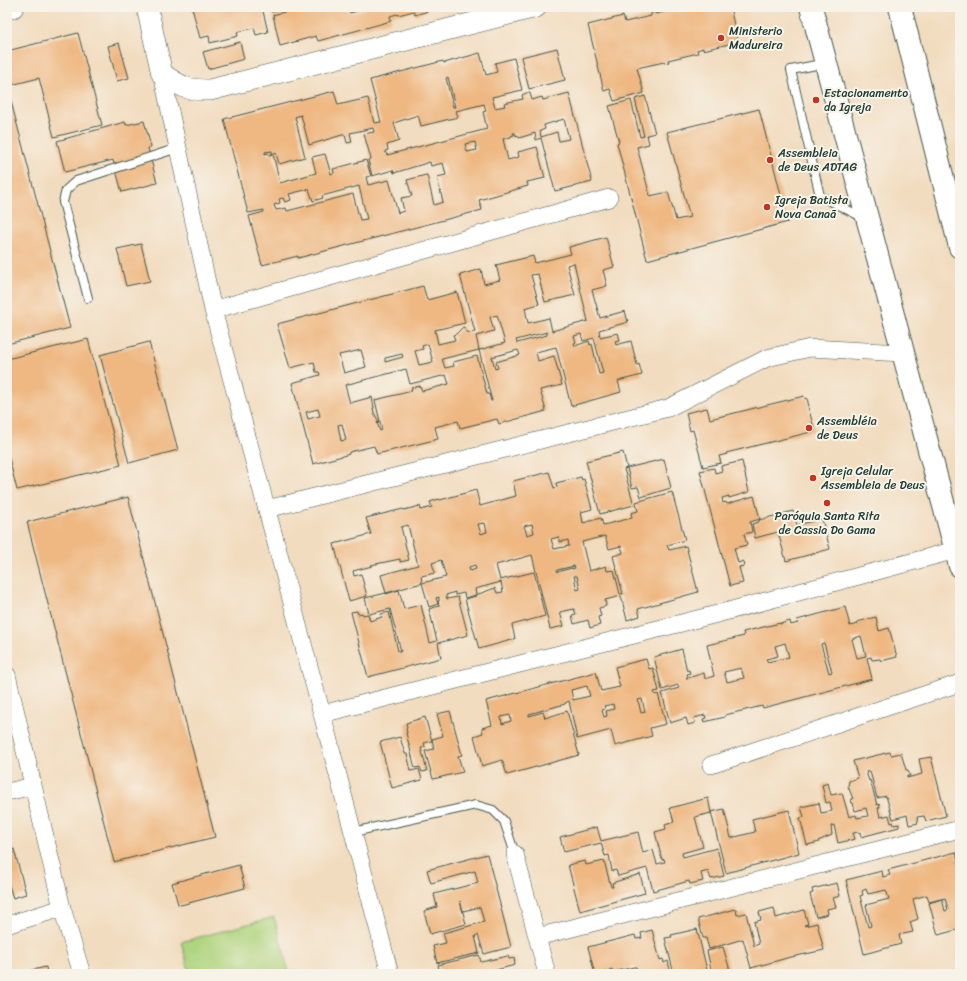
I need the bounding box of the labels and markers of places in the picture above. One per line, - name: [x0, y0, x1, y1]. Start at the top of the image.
- place label: Ministerio Madureira: [729, 20, 784, 56]
- marker: Ministerio Madureira: [716, 33, 726, 43]
- place label: Estacionamento da Igreja: [824, 82, 908, 118]
- marker: Estacionamento da Igreja: [811, 95, 821, 105]
- place label: Assembleia de Deus ADTAG: [777, 142, 857, 178]
- marker: Assembleia de Deus ADTAG: [765, 155, 775, 165]
- place label: Igreja Batista Nova Canaã: [774, 189, 849, 225]
- marker: Igreja Batista Nova Canaã: [762, 202, 772, 212]
- place label: Assembléia de Deus: [816, 410, 877, 446]
- marker: Assembléia de Deus: [804, 423, 814, 433]
- place label: Igreja Celular Assembleia de Deus: [820, 460, 925, 496]
- marker: Igreja Celular Assembleia de Deus: [808, 473, 818, 483]
- marker: Paróquia Santa Rita de Cassia Do Gama: [822, 498, 832, 508]
- place label: Paróquia Santa Rita de Cassia Do Gama: [775, 505, 880, 541]

